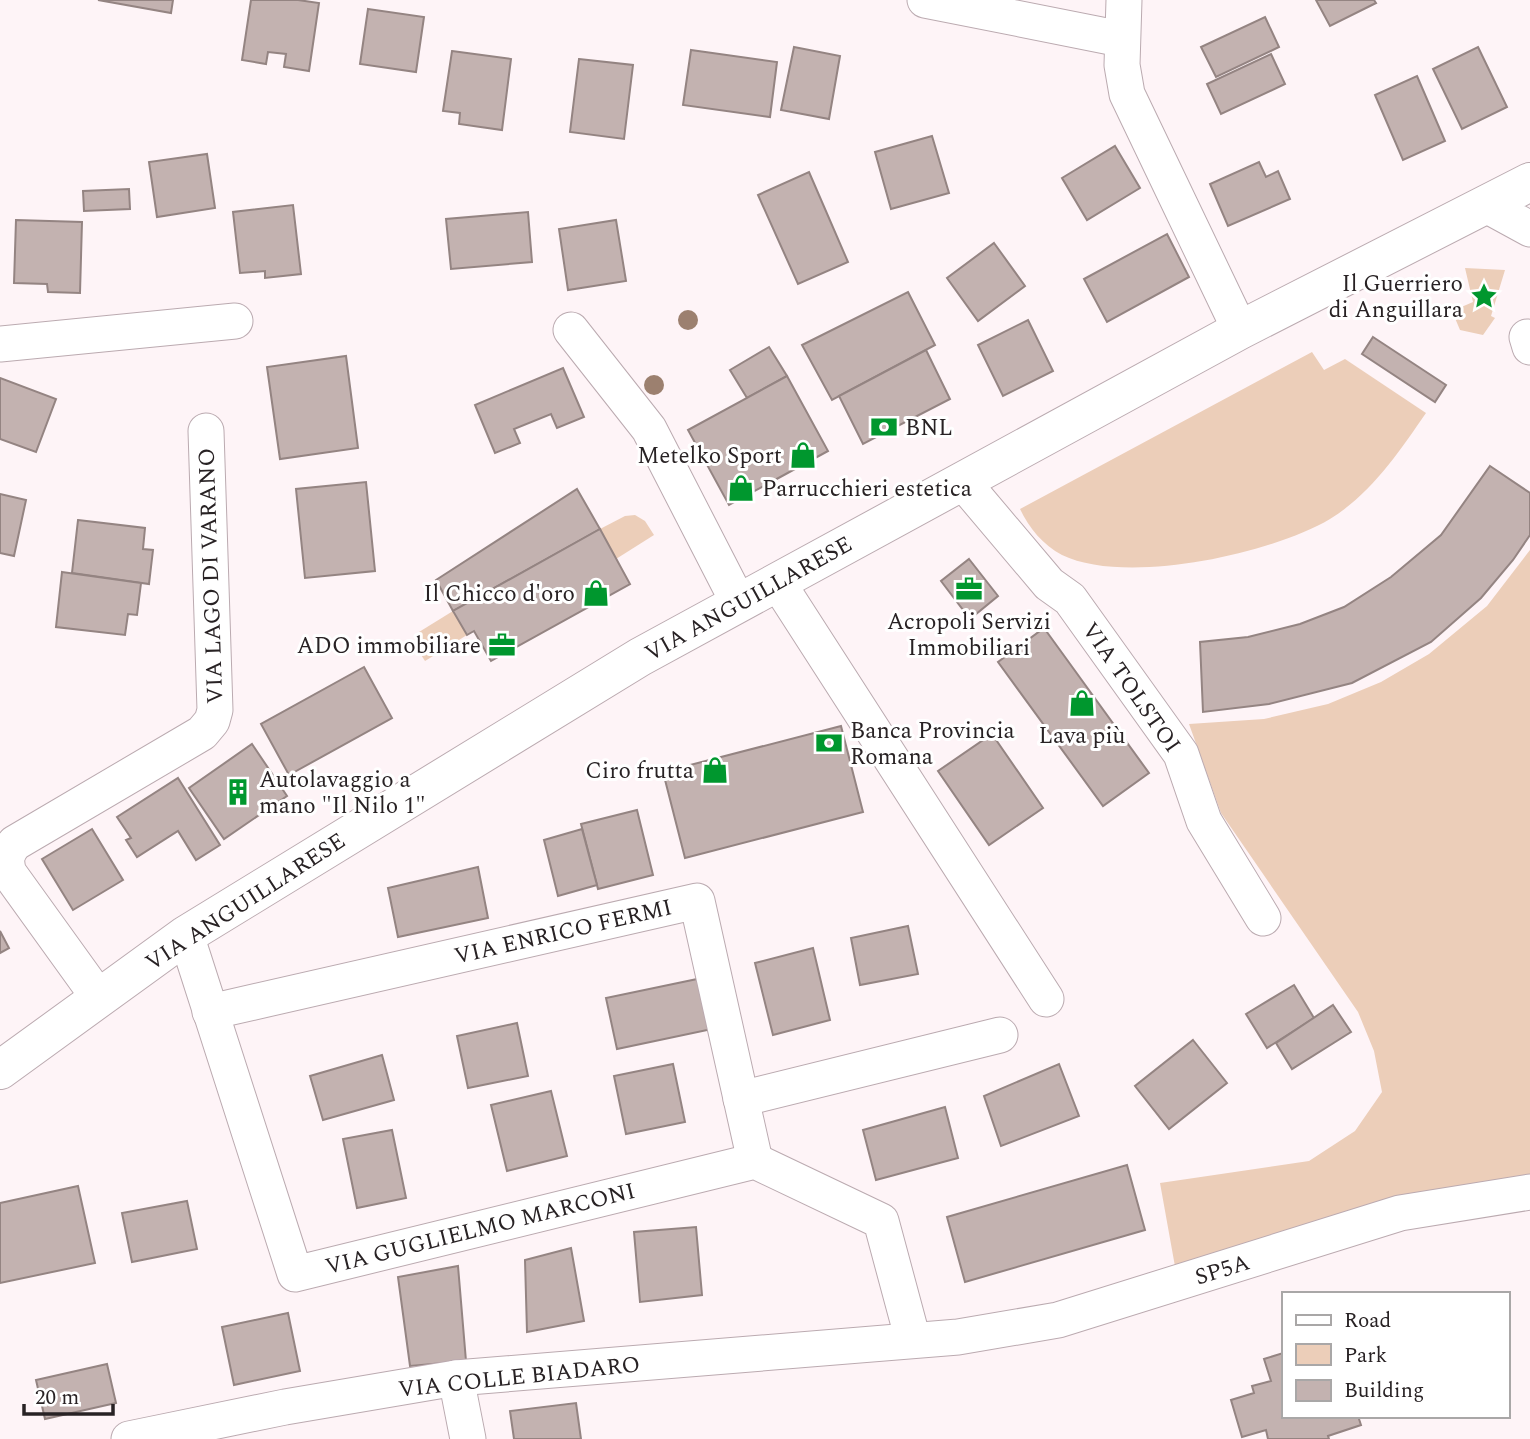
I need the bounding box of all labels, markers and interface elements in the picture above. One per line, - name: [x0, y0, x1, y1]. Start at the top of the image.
- place label: Il Guerriero di Anguillara: [1329, 267, 1463, 328]
- place icon: Il Guerriero di Anguillara: [1469, 281, 1499, 311]
- place label: BNL: [905, 411, 953, 446]
- bank icon: BNL: [869, 412, 899, 442]
- place label: Metelko Sport: [637, 439, 782, 474]
- shop icon: Metelko Sport: [788, 440, 818, 470]
- street label: VIA LAGO DI VARANO: [190, 447, 233, 704]
- place label: Parrucchieri estetica: [762, 472, 972, 507]
- shop icon: Parrucchieri estetica: [726, 473, 756, 503]
- street label: VIA ANGUILLARESE: [638, 528, 859, 671]
- office icon: Acropoli Servizi Immobiliari: [954, 574, 984, 604]
- place label: Il Chicco d'oro: [424, 577, 575, 612]
- shop icon: Il Chicco d'oro: [581, 578, 611, 608]
- place label: Acropoli Servizi Immobiliari: [887, 605, 1051, 666]
- street label: VIA TOLSTOI: [1073, 615, 1189, 760]
- place label: ADO immobiliare: [297, 629, 481, 664]
- office icon: ADO immobiliare: [487, 630, 517, 660]
- shop icon: Lava più: [1067, 688, 1097, 718]
- place label: Banca Provincia Romana: [850, 714, 1015, 775]
- place label: Lava più: [1039, 719, 1126, 754]
- bank icon: Banca Provincia Romana: [814, 728, 844, 758]
- place label: Ciro frutta: [585, 754, 694, 789]
- shop icon: Ciro frutta: [700, 755, 730, 785]
- place label: Autolavaggio a mano "Il Nilo 1": [259, 763, 426, 824]
- building icon: Autolavaggio a mano "Il Nilo 1": [223, 777, 253, 807]
- street label: VIA ANGUILLARESE: [139, 824, 353, 980]
- street label: VIA ENRICO FERMI: [451, 890, 676, 975]
- street label: VIA GUGLIELMO MARCONI: [322, 1174, 639, 1285]
- street label: SP5A: [1191, 1246, 1254, 1295]
- legend: [1282, 1292, 1509, 1418]
- text: Road: [1344, 1305, 1391, 1337]
- text: Park: [1344, 1340, 1388, 1372]
- street label: VIA COLLE BIADARO: [396, 1347, 642, 1408]
- scale bar: [24, 1372, 114, 1416]
- text: Building: [1344, 1375, 1424, 1407]
- text: 20 m: [35, 1382, 79, 1414]

